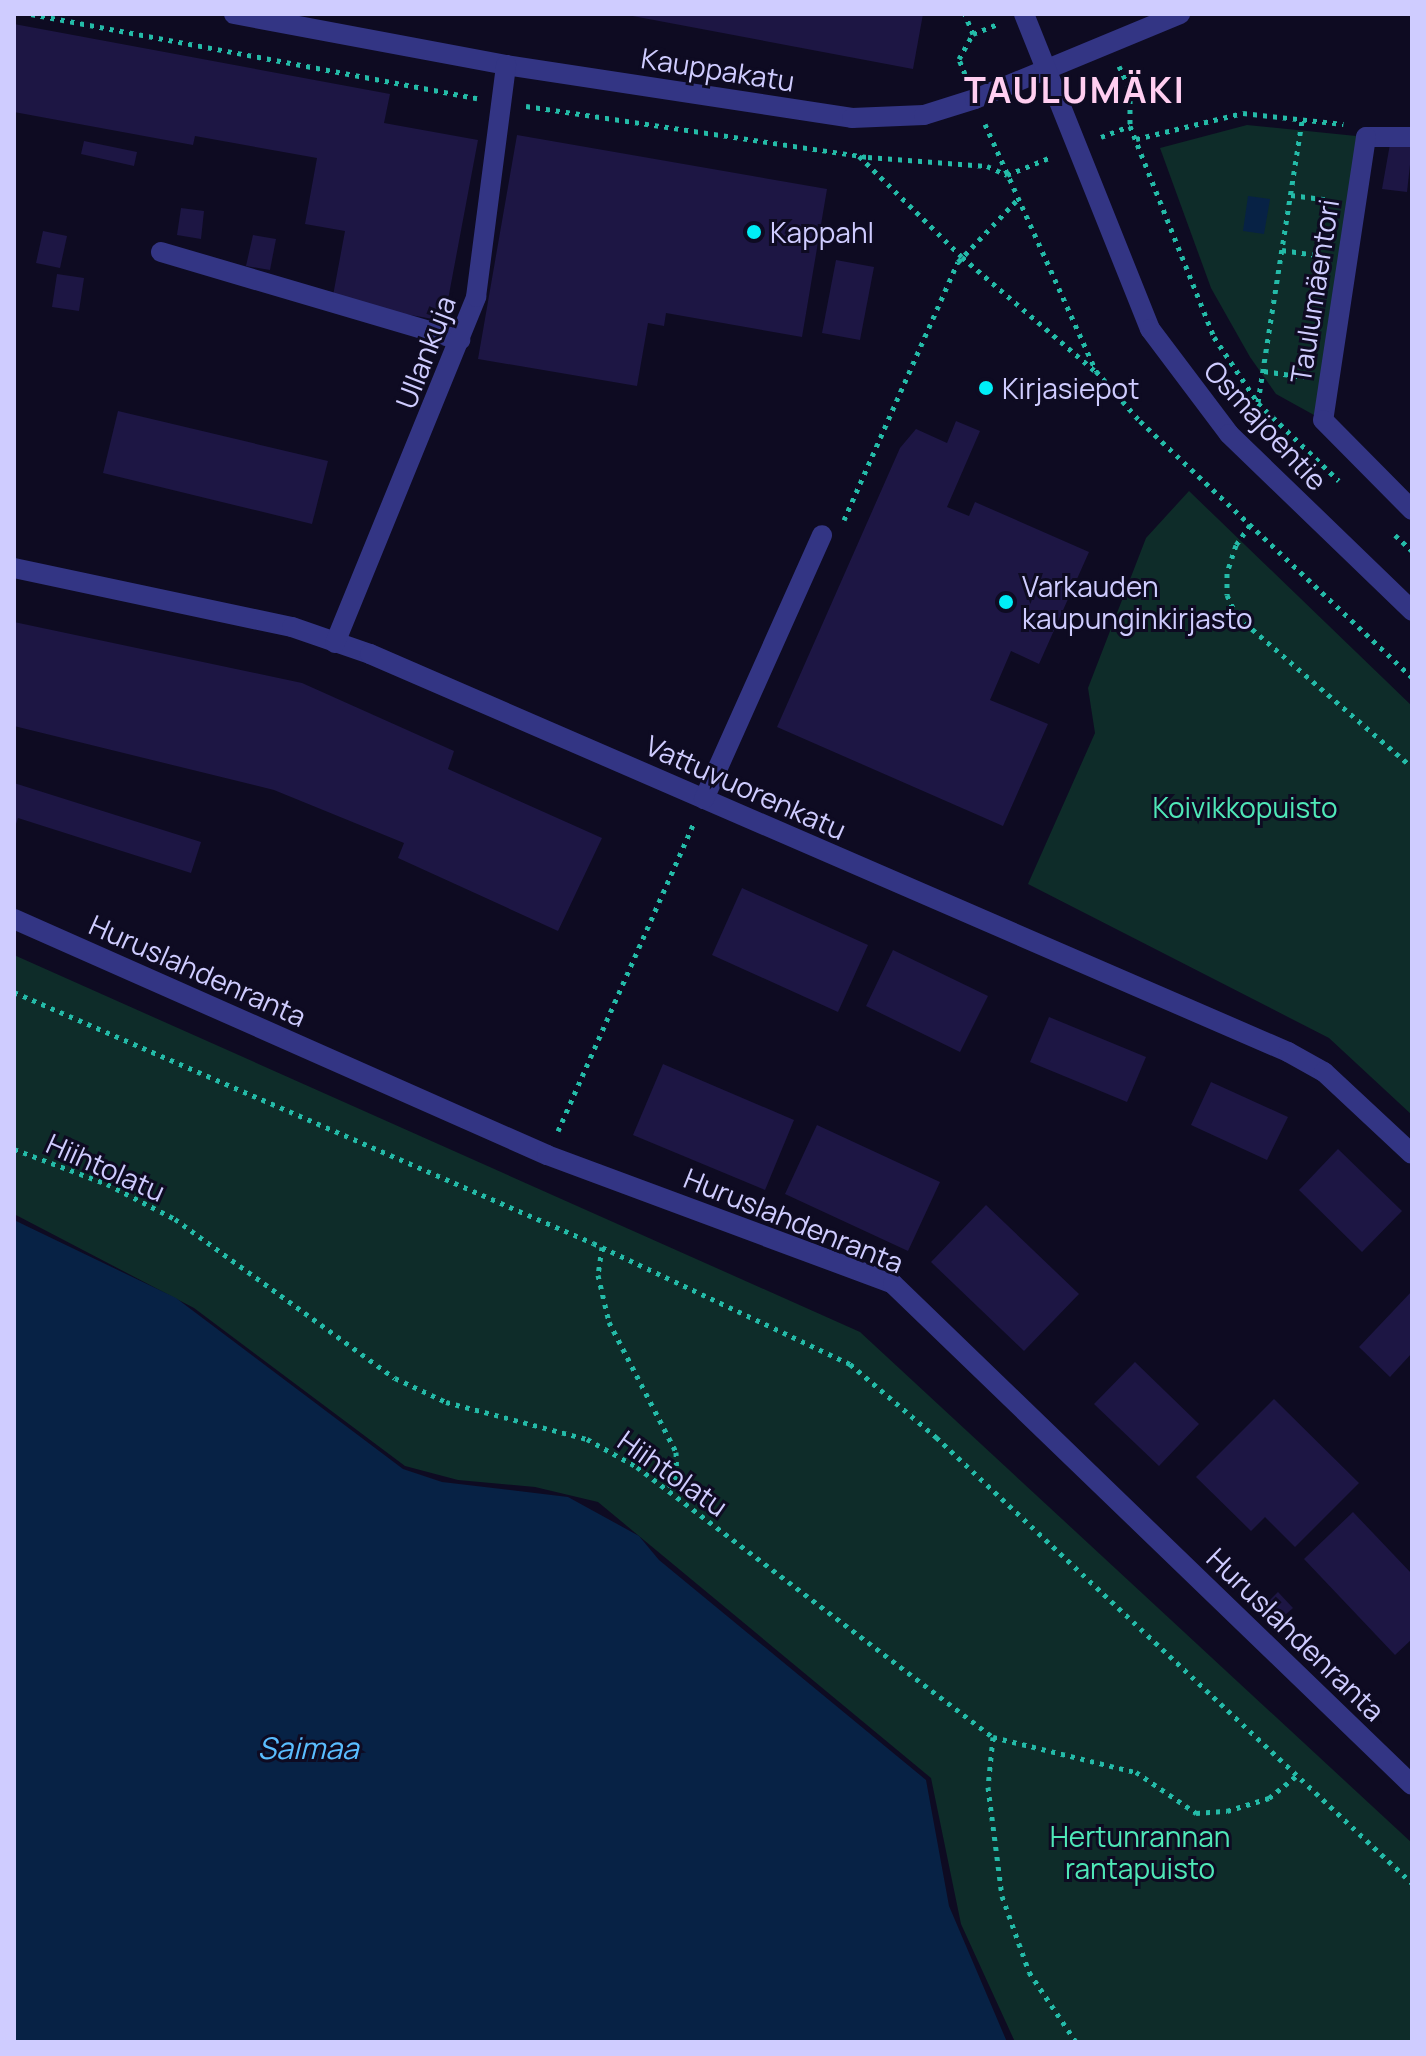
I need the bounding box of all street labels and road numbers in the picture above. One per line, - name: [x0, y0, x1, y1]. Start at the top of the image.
- street label: Kauppakatu: [639, 40, 797, 98]
- street label: Taulumäentori: [1283, 197, 1345, 385]
- street label: Ullankuja: [388, 291, 462, 413]
- street label: Osmajoentie: [1198, 353, 1334, 497]
- street label: Vattuvuorenkatu: [641, 728, 851, 846]
- street label: Huruslahdenranta: [84, 907, 312, 1033]
- street label: Hiihtolatu: [42, 1126, 170, 1208]
- street label: Huruslahdenranta: [679, 1161, 909, 1279]
- street label: Hiihtolatu: [612, 1423, 734, 1523]
- street label: Huruslahdenranta: [1200, 1541, 1392, 1727]

